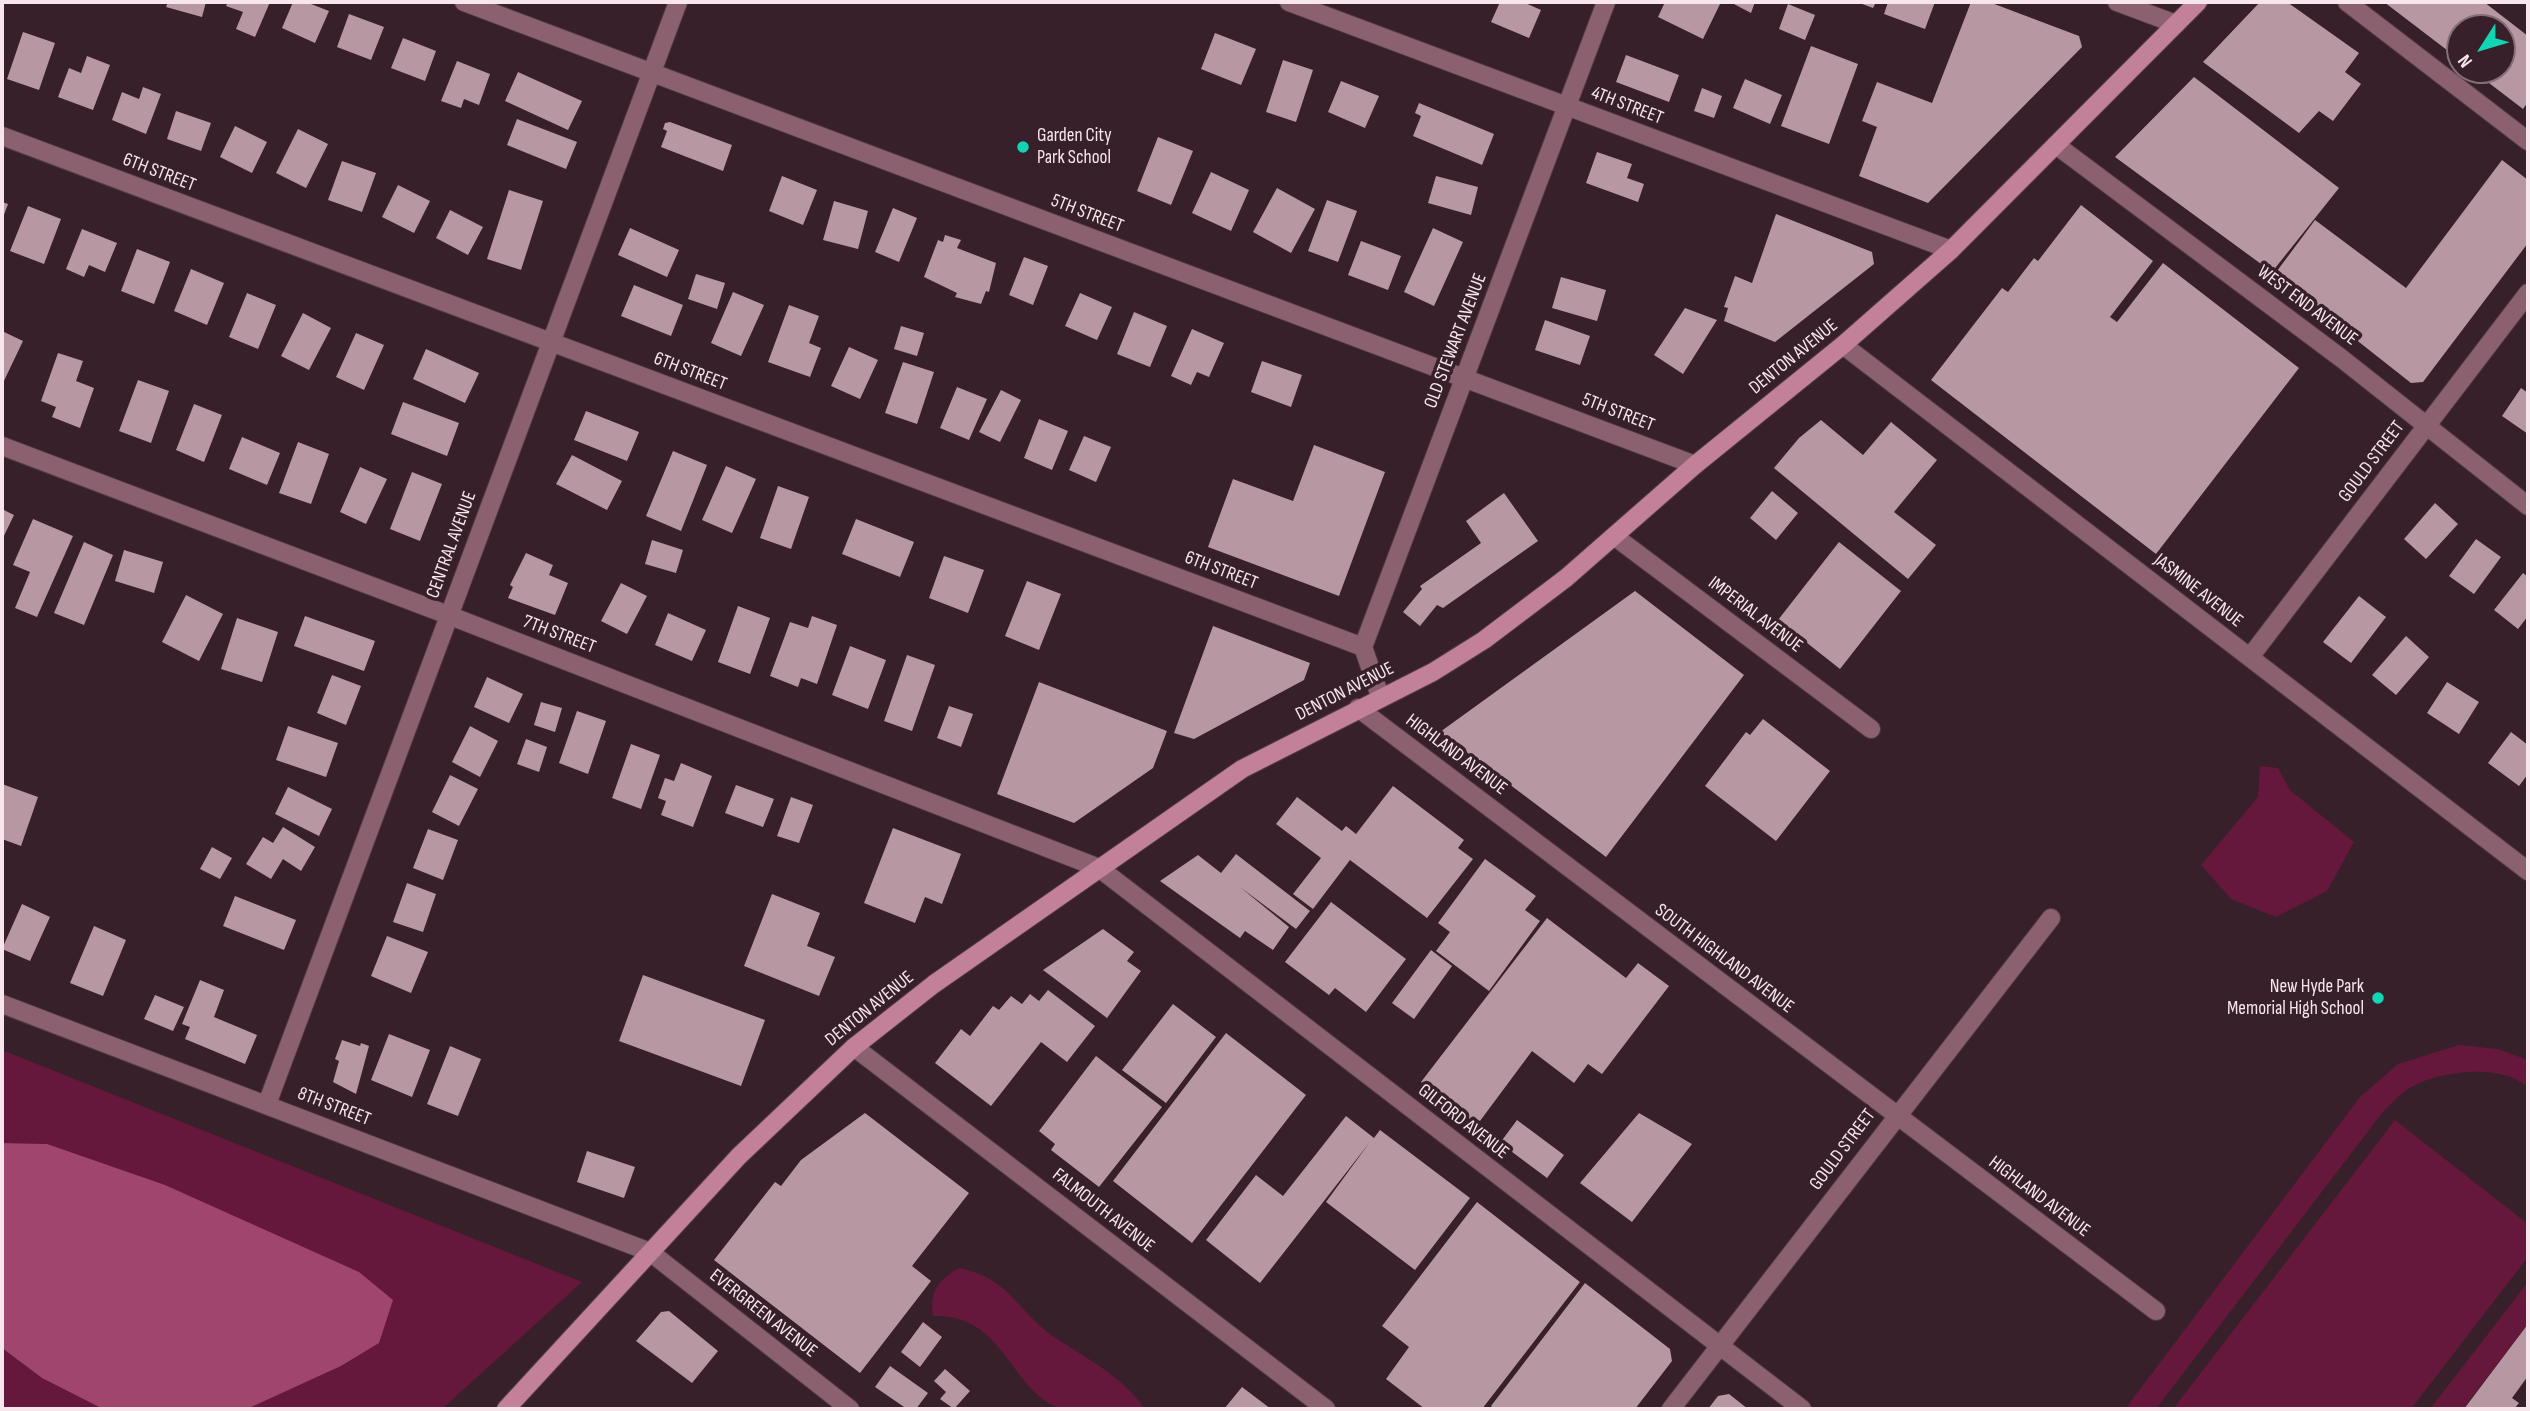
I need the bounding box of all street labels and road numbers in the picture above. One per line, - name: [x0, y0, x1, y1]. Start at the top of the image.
- street label: 4TH STREET: [1588, 82, 1666, 130]
- street label: 6TH STREET: [119, 149, 199, 197]
- street label: 5TH STREET: [1048, 190, 1126, 238]
- street label: WEST END AVENUE: [2252, 261, 2362, 351]
- street label: OLD STEWART AVENUE: [1420, 270, 1492, 412]
- street label: DENTON AVENUE: [1745, 314, 1843, 400]
- street label: 6TH STREET: [650, 348, 730, 396]
- street label: 5TH STREET: [1579, 389, 1657, 437]
- street label: GOULD STREET: [2334, 417, 2410, 507]
- street label: CENTRAL AVENUE: [422, 488, 482, 602]
- street label: 6TH STREET: [1181, 547, 1261, 595]
- street label: JASMINE AVENUE: [2149, 549, 2247, 633]
- street label: IMPERIAL AVENUE: [1703, 572, 1807, 658]
- street label: 7TH STREET: [519, 611, 599, 659]
- street label: DENTON AVENUE: [1292, 658, 1398, 726]
- street label: HIGHLAND AVENUE: [1401, 709, 1511, 801]
- street label: SOUTH HIGHLAND AVENUE: [1650, 899, 1798, 1019]
- street label: DENTON AVENUE: [821, 966, 919, 1052]
- street label: GILFORD AVENUE: [1413, 1079, 1513, 1165]
- street label: 8TH STREET: [294, 1083, 374, 1131]
- street label: GOULD STREET: [1805, 1105, 1881, 1195]
- street label: HIGHLAND AVENUE: [1984, 1151, 2094, 1243]
- street label: FALMOUTH AVENUE: [1047, 1164, 1159, 1258]
- street label: EVERGREEN AVENUE: [705, 1265, 821, 1363]

